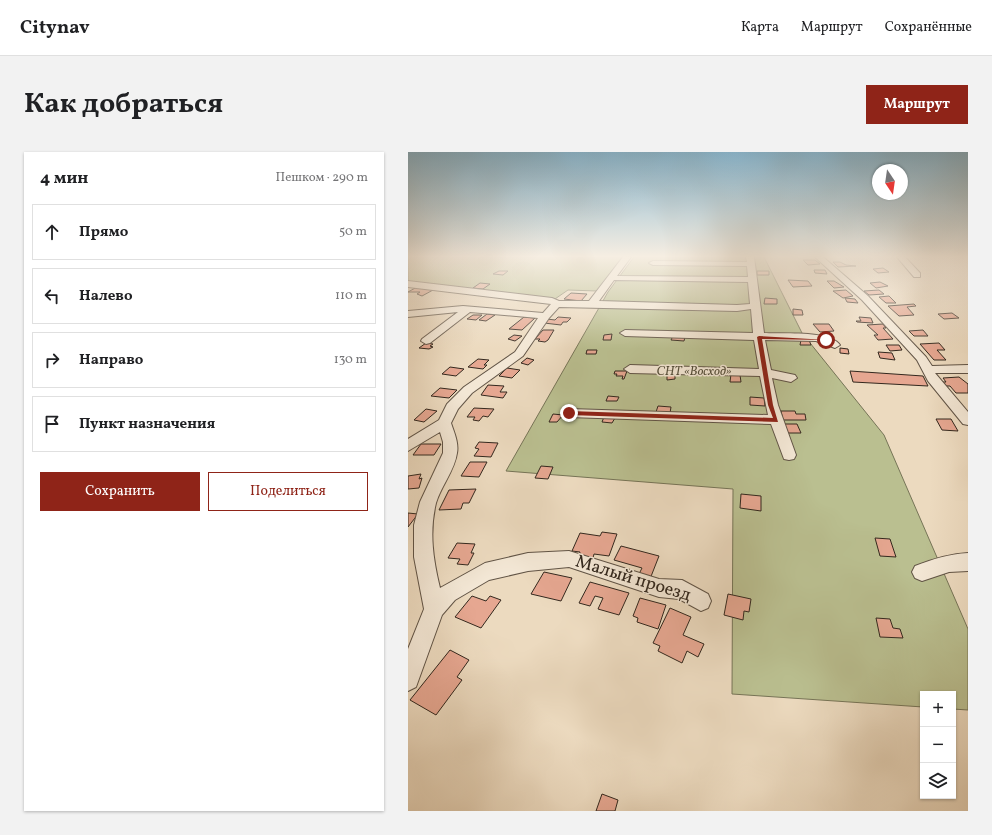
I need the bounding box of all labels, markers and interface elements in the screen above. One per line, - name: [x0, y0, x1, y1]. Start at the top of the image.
- text: Citynav: [20, 15, 90, 41]
- text: Карта: [741, 18, 779, 37]
- text: Маршрут: [801, 18, 863, 37]
- text: Сохранённые: [885, 18, 972, 37]
- text: Как добраться: [24, 85, 223, 124]
- button: Маршрут: [866, 85, 968, 124]
- north arrow: [872, 164, 908, 200]
- text: 4 мин: [40, 167, 88, 190]
- text: Пешком · 290 m: [276, 169, 368, 187]
- icon: ahead: [41, 221, 63, 243]
- text: Прямо: [79, 222, 128, 243]
- text: 50 m: [339, 223, 367, 241]
- icon: left: [41, 285, 63, 307]
- text: Налево: [79, 286, 133, 307]
- text: 110 m: [335, 287, 367, 305]
- route start: [817, 331, 835, 349]
- icon: right: [41, 349, 63, 371]
- text: Направо: [79, 350, 143, 371]
- text: 130 m: [334, 351, 367, 369]
- park label: СНТ «Восход»: [656, 363, 732, 381]
- route end: [560, 404, 578, 422]
- icon: arrive: [41, 413, 63, 435]
- text: Пункт назначения: [79, 414, 215, 435]
- button: Сохранить: [40, 472, 200, 511]
- button: Поделиться: [208, 472, 368, 511]
- street label: Малый проезд: [572, 550, 694, 608]
- map controls: [920, 691, 956, 799]
- button: +: [920, 691, 956, 727]
- button: −: [920, 727, 956, 763]
- button: layers: [920, 763, 956, 799]

